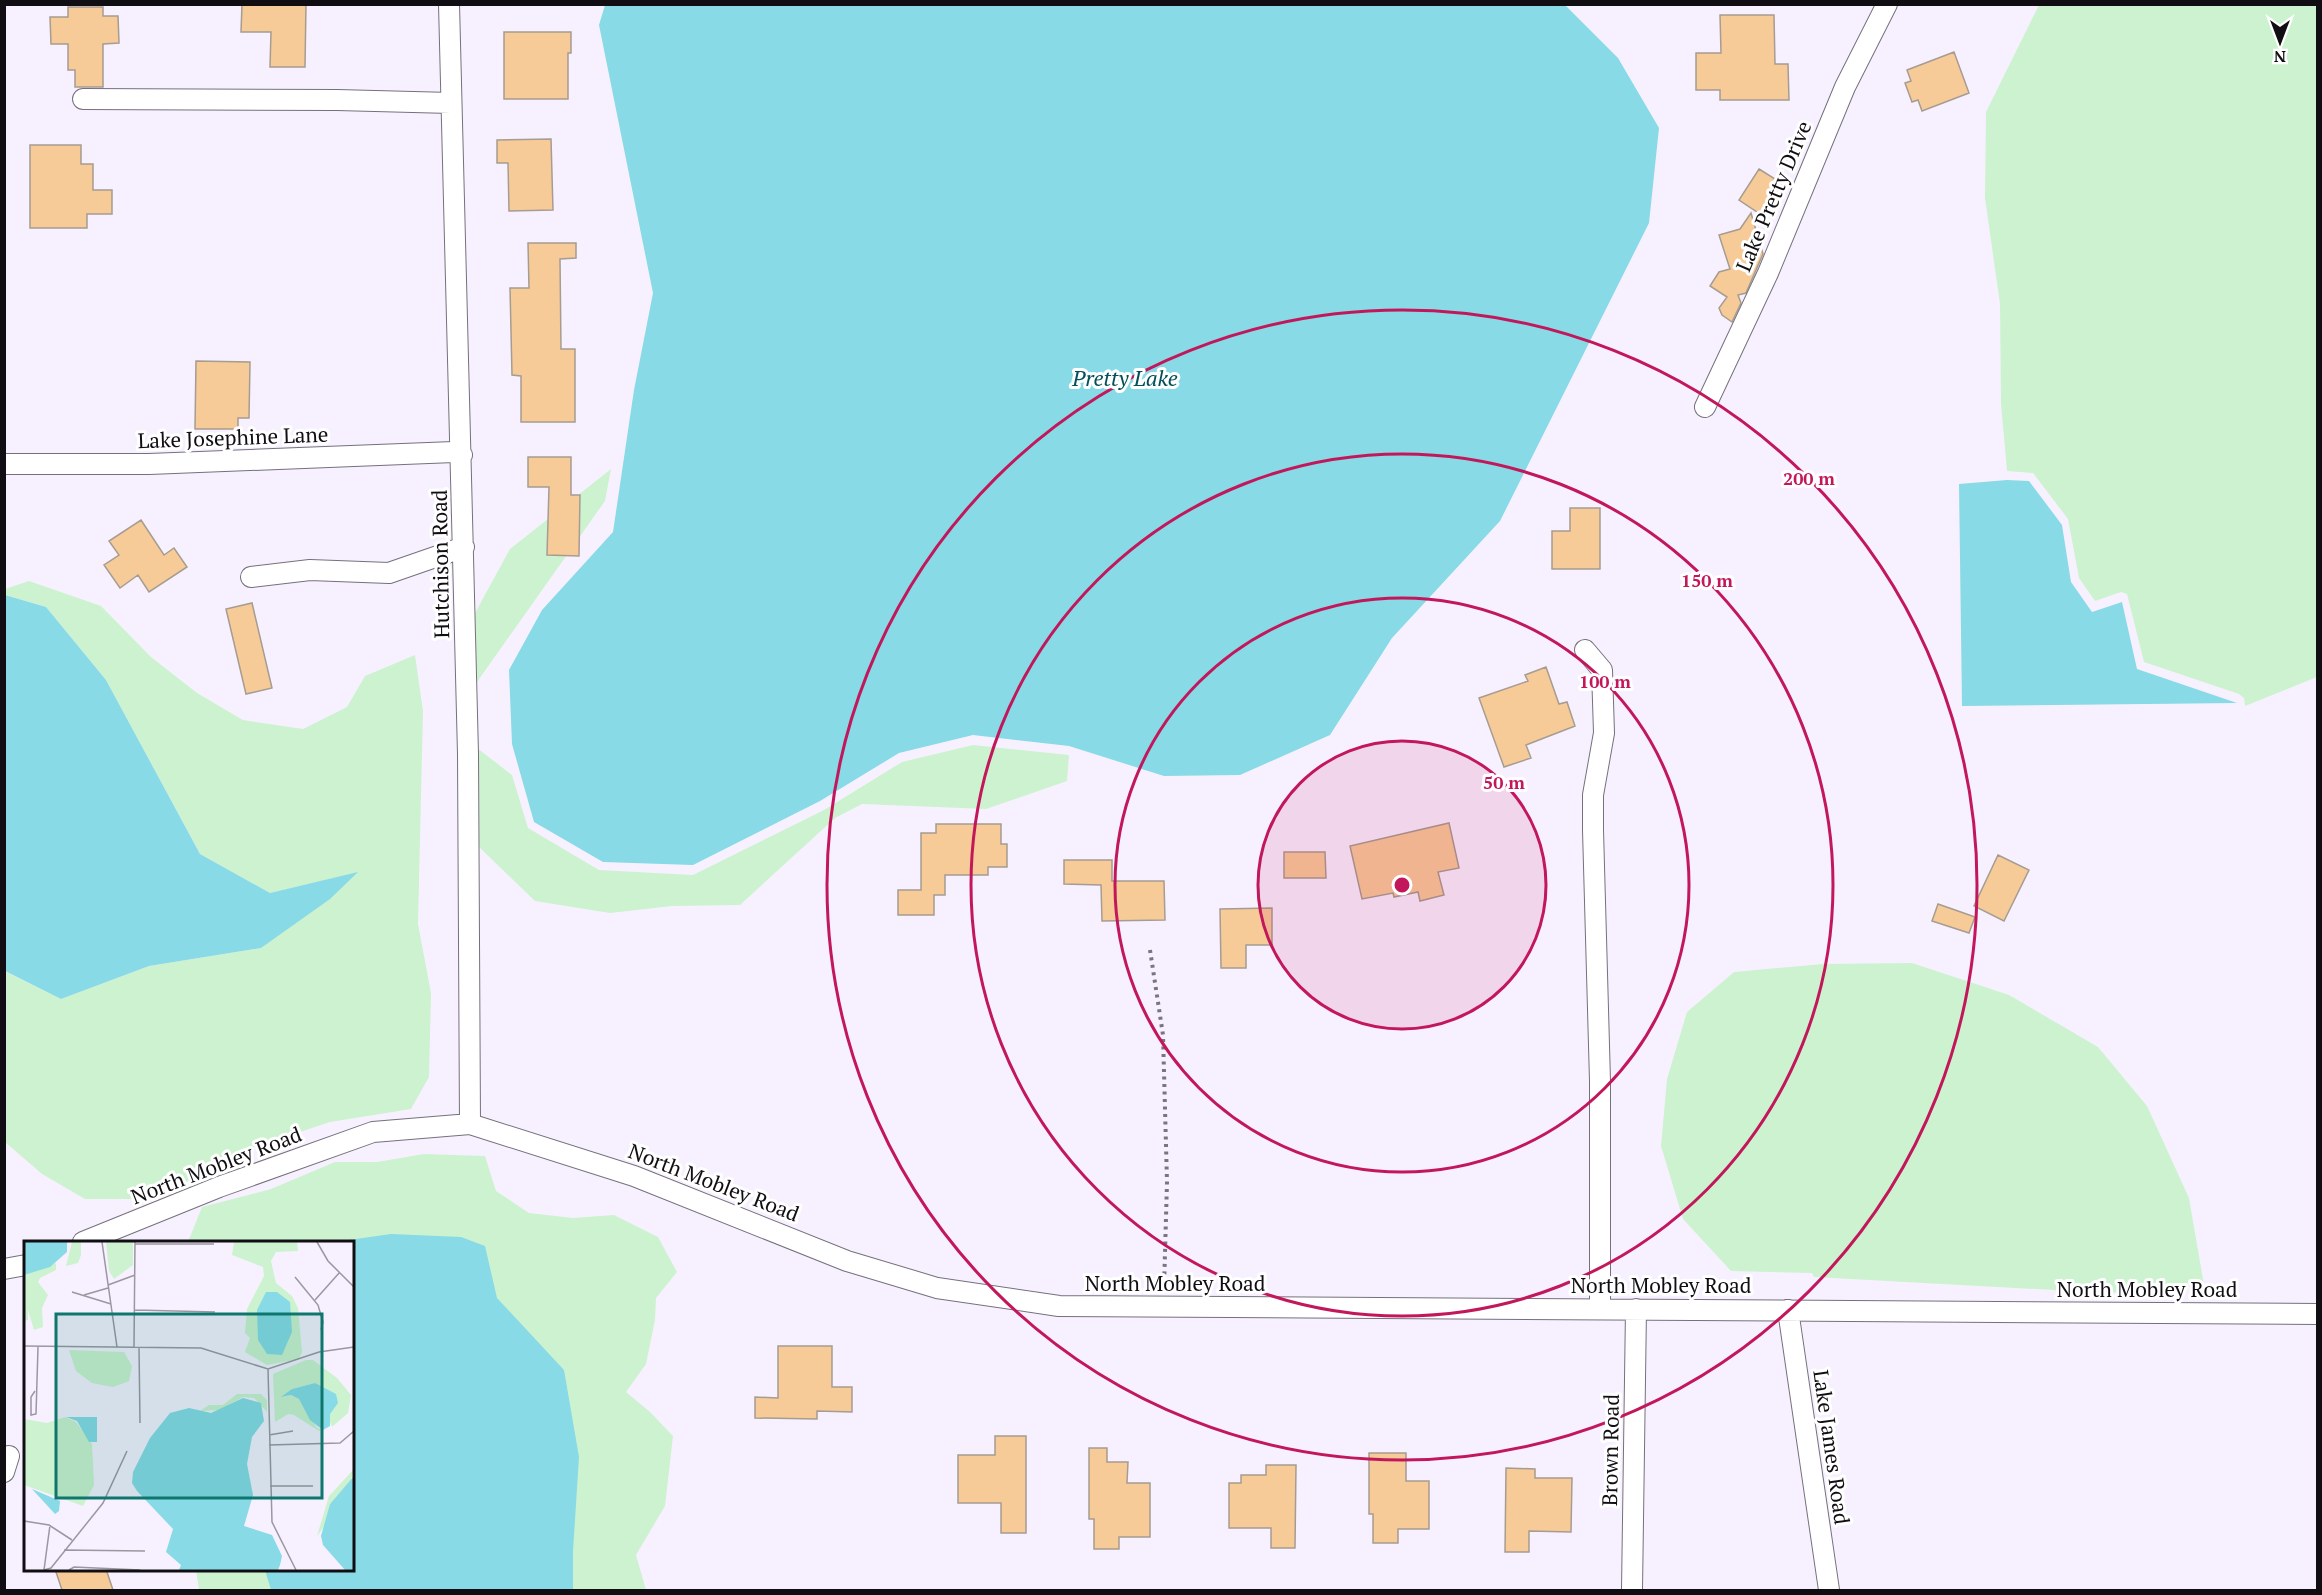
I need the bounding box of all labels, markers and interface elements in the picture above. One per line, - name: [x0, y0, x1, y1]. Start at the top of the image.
- north arrow: [2250, 12, 2310, 72]
- text: N: [2274, 46, 2286, 68]
- street label: Lake Pretty Drive: [1729, 117, 1817, 275]
- water label: Pretty Lake: [1071, 363, 1178, 392]
- street label: Lake Josephine Lane: [137, 420, 329, 454]
- text: 200 m: [1783, 466, 1835, 490]
- street label: Hutchison Road: [425, 489, 455, 639]
- text: 150 m: [1681, 568, 1733, 592]
- text: 100 m: [1579, 669, 1631, 693]
- text: 50 m: [1483, 770, 1525, 794]
- centre of rings: [1392, 875, 1412, 895]
- street label: North Mobley Road: [127, 1119, 306, 1210]
- street label: North Mobley Road: [625, 1137, 804, 1228]
- inset map: [24, 1241, 354, 1571]
- street label: North Mobley Road: [1085, 1269, 1266, 1297]
- street label: North Mobley Road: [1571, 1271, 1752, 1299]
- street label: North Mobley Road: [2057, 1275, 2238, 1303]
- street label: Lake James Road: [1807, 1368, 1857, 1526]
- street label: Brown Road: [1595, 1393, 1625, 1506]

